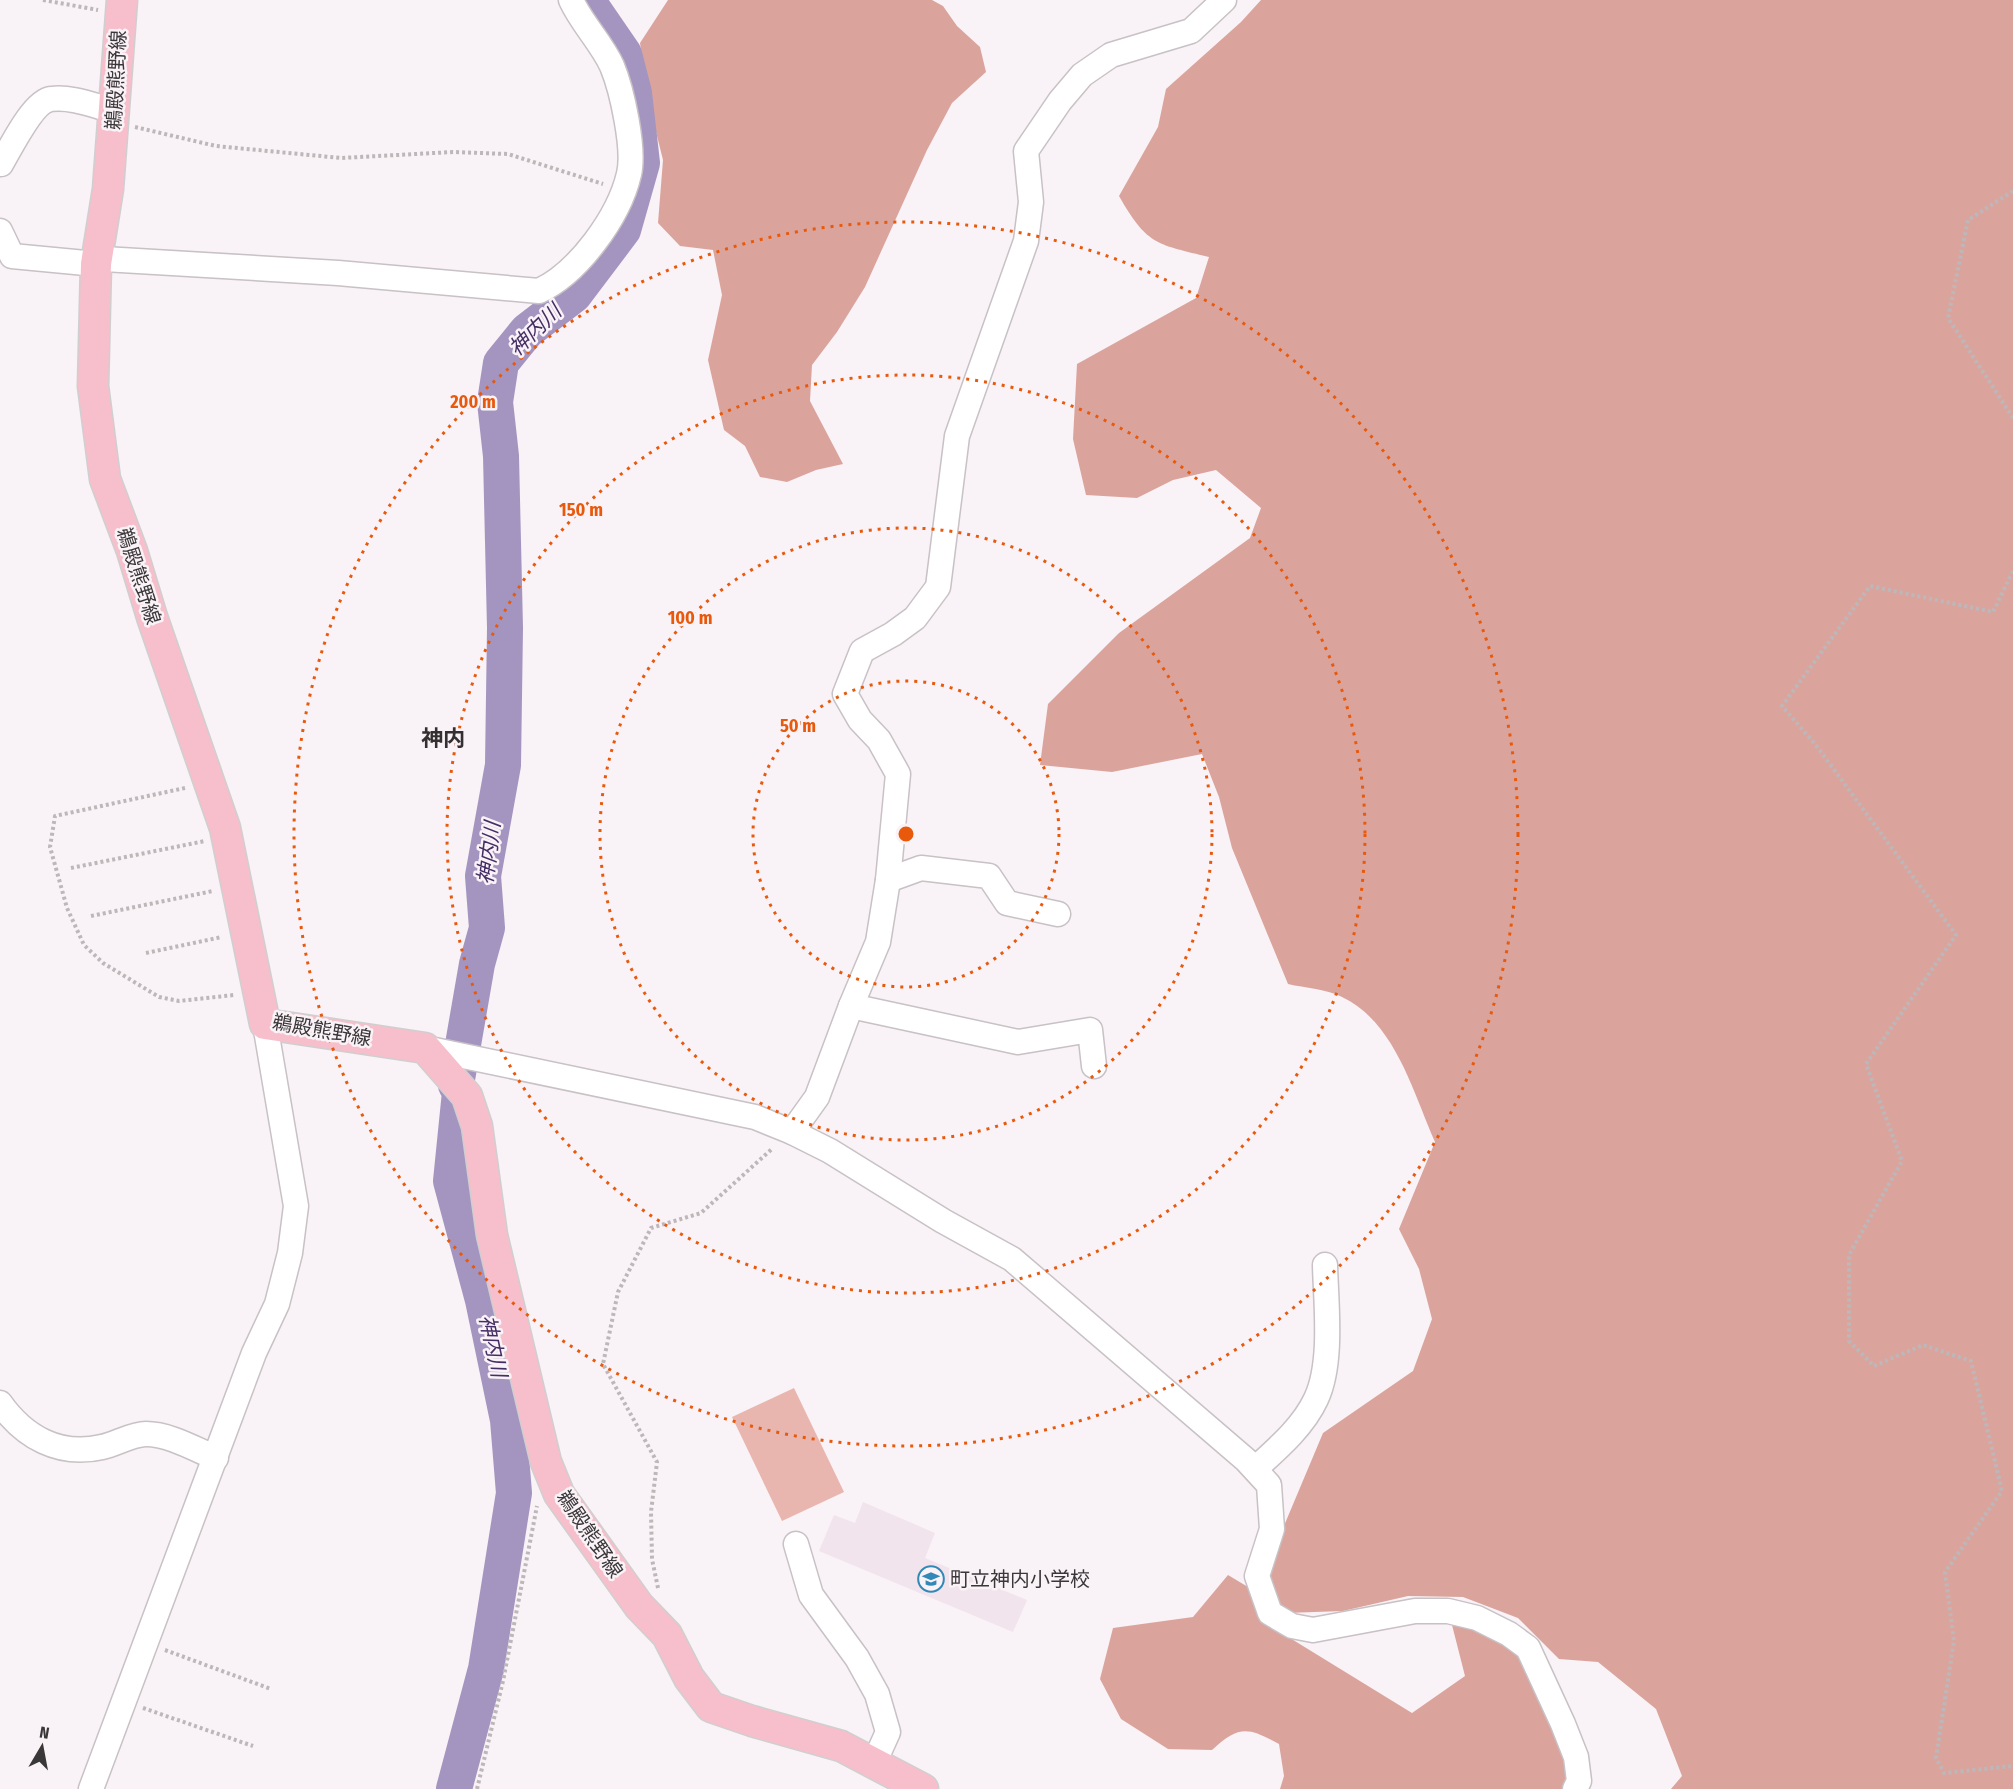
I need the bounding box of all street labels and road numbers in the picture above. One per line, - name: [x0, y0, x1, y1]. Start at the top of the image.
- street label: 鵜殿熊野線: [101, 29, 131, 131]
- street label: 鵜殿熊野線: [112, 525, 166, 627]
- street label: 鵜殿熊野線: [271, 1009, 373, 1051]
- street label: 鵜殿熊野線: [552, 1486, 628, 1582]

